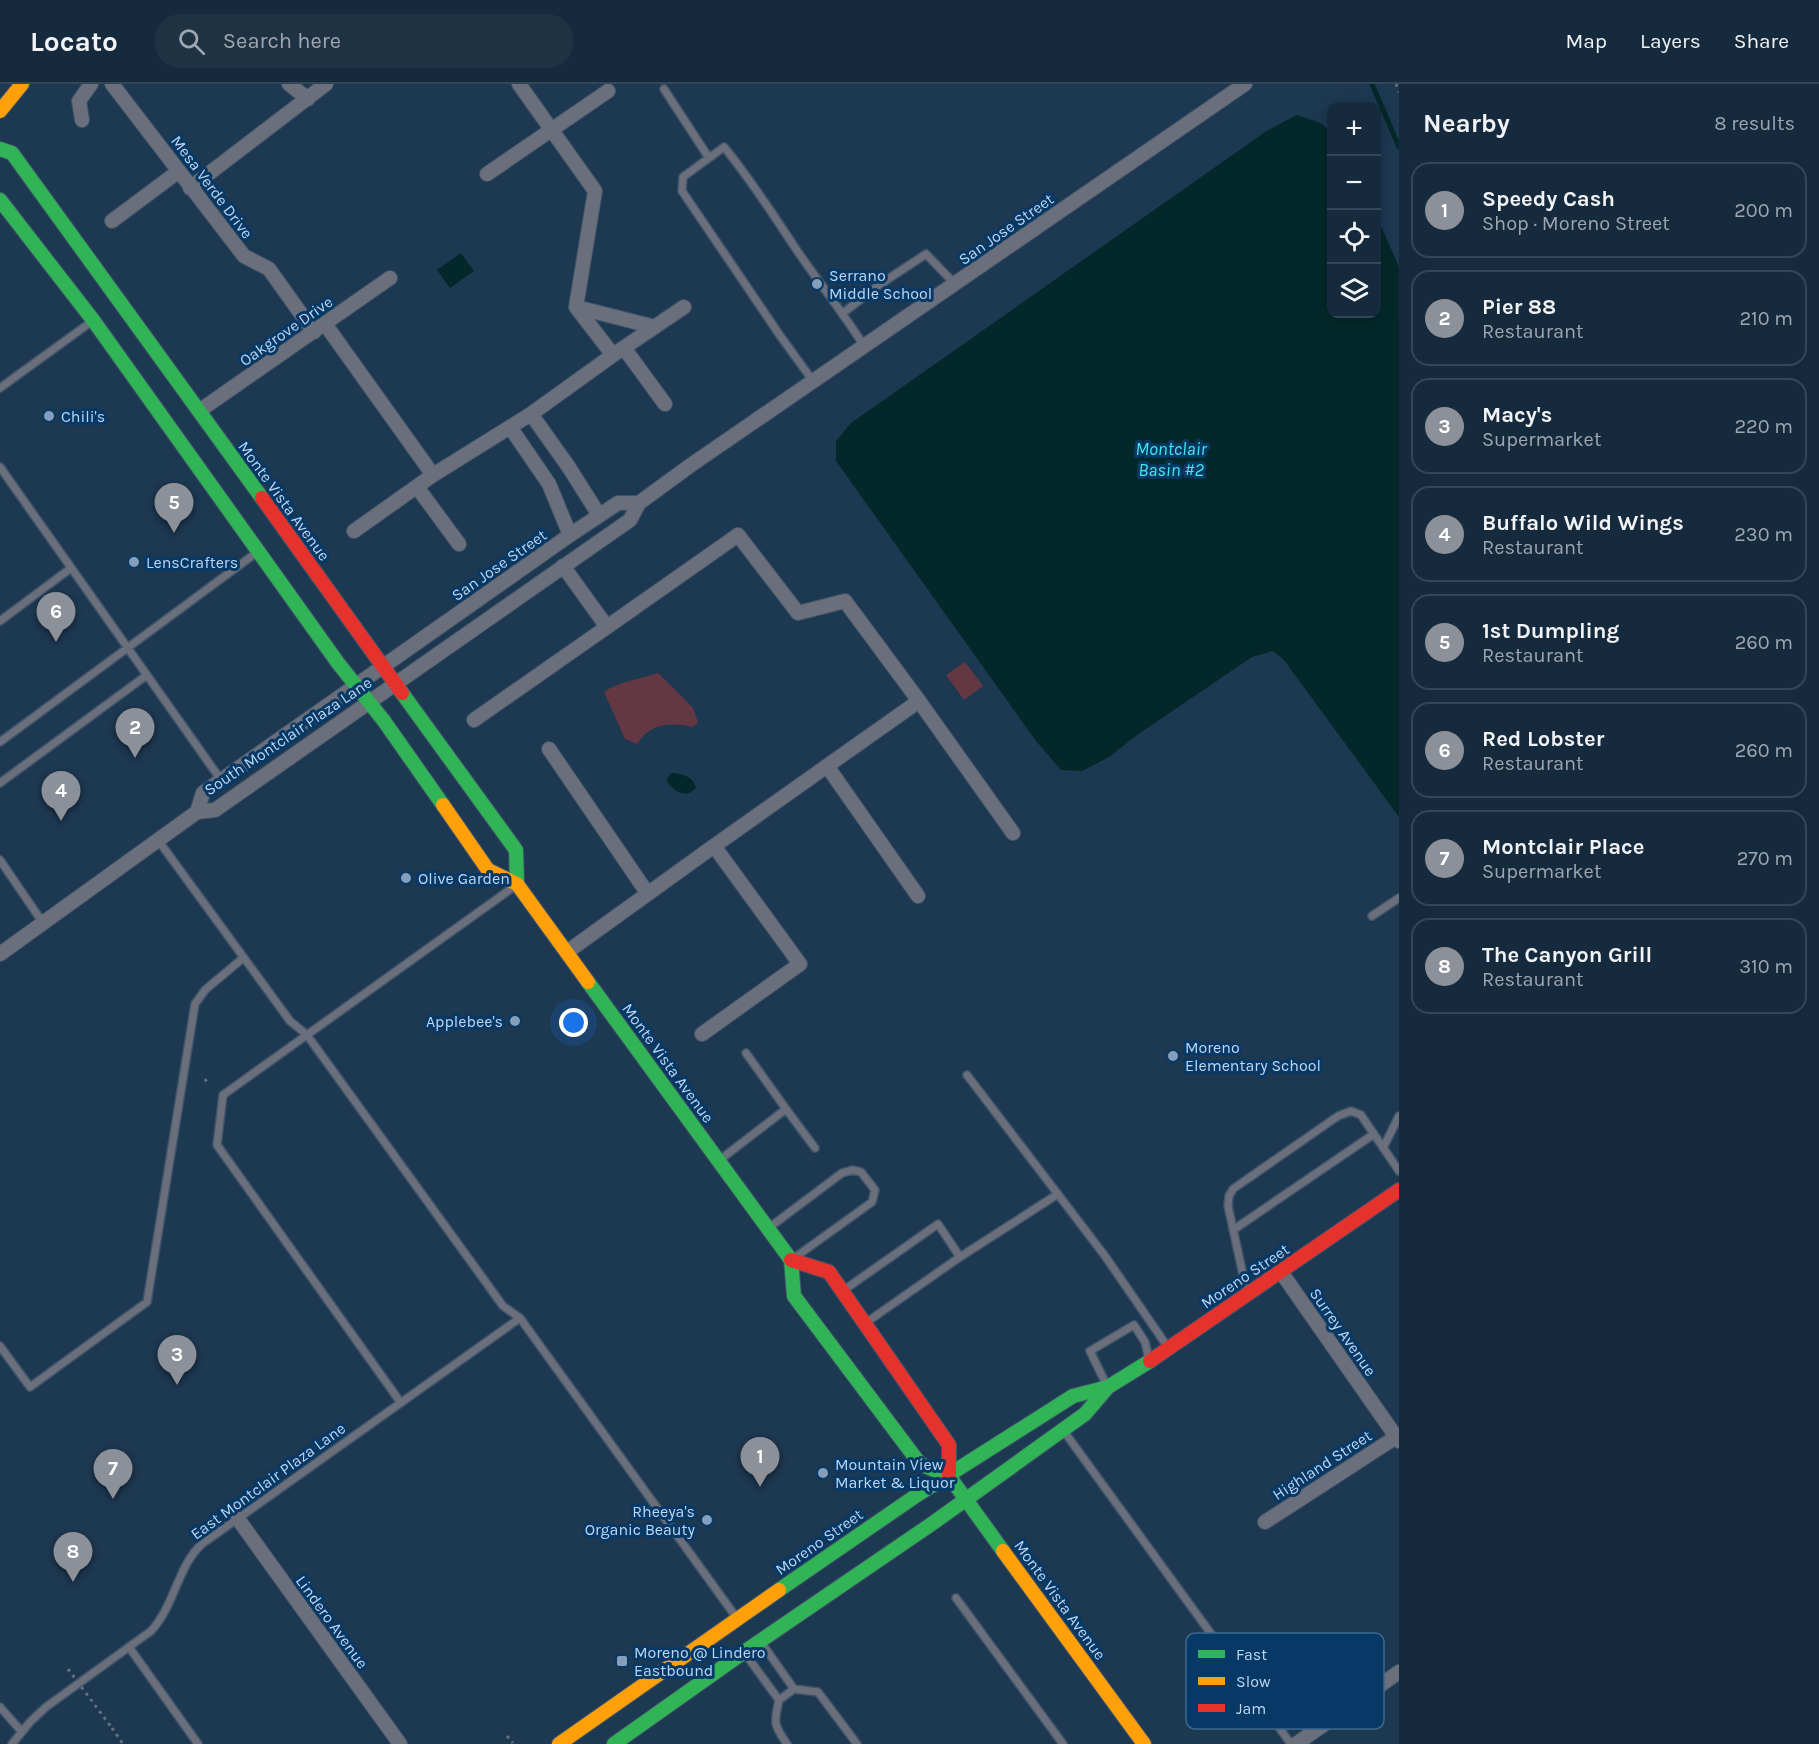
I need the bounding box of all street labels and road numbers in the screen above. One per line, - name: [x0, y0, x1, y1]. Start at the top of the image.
- street label: Mesa Verde Drive: [167, 132, 257, 242]
- street label: San Jose Street: [955, 189, 1057, 269]
- street label: Oakgrove Drive: [236, 292, 336, 370]
- street label: Monte Vista Avenue: [234, 437, 334, 565]
- street label: San Jose Street: [448, 525, 550, 605]
- street label: South Montclair Plaza Lane: [201, 673, 375, 799]
- street label: Monte Vista Avenue: [618, 999, 718, 1127]
- street label: Moreno Street: [1197, 1239, 1293, 1313]
- street label: Surrey Avenue: [1306, 1284, 1380, 1380]
- street label: East Montclair Plaza Lane: [187, 1419, 349, 1543]
- street label: Highland Street: [1269, 1426, 1375, 1504]
- street label: Moreno Street: [772, 1505, 866, 1579]
- street label: Monte Vista Avenue: [1010, 1536, 1110, 1664]
- street label: Lindero Avenue: [292, 1572, 372, 1672]

